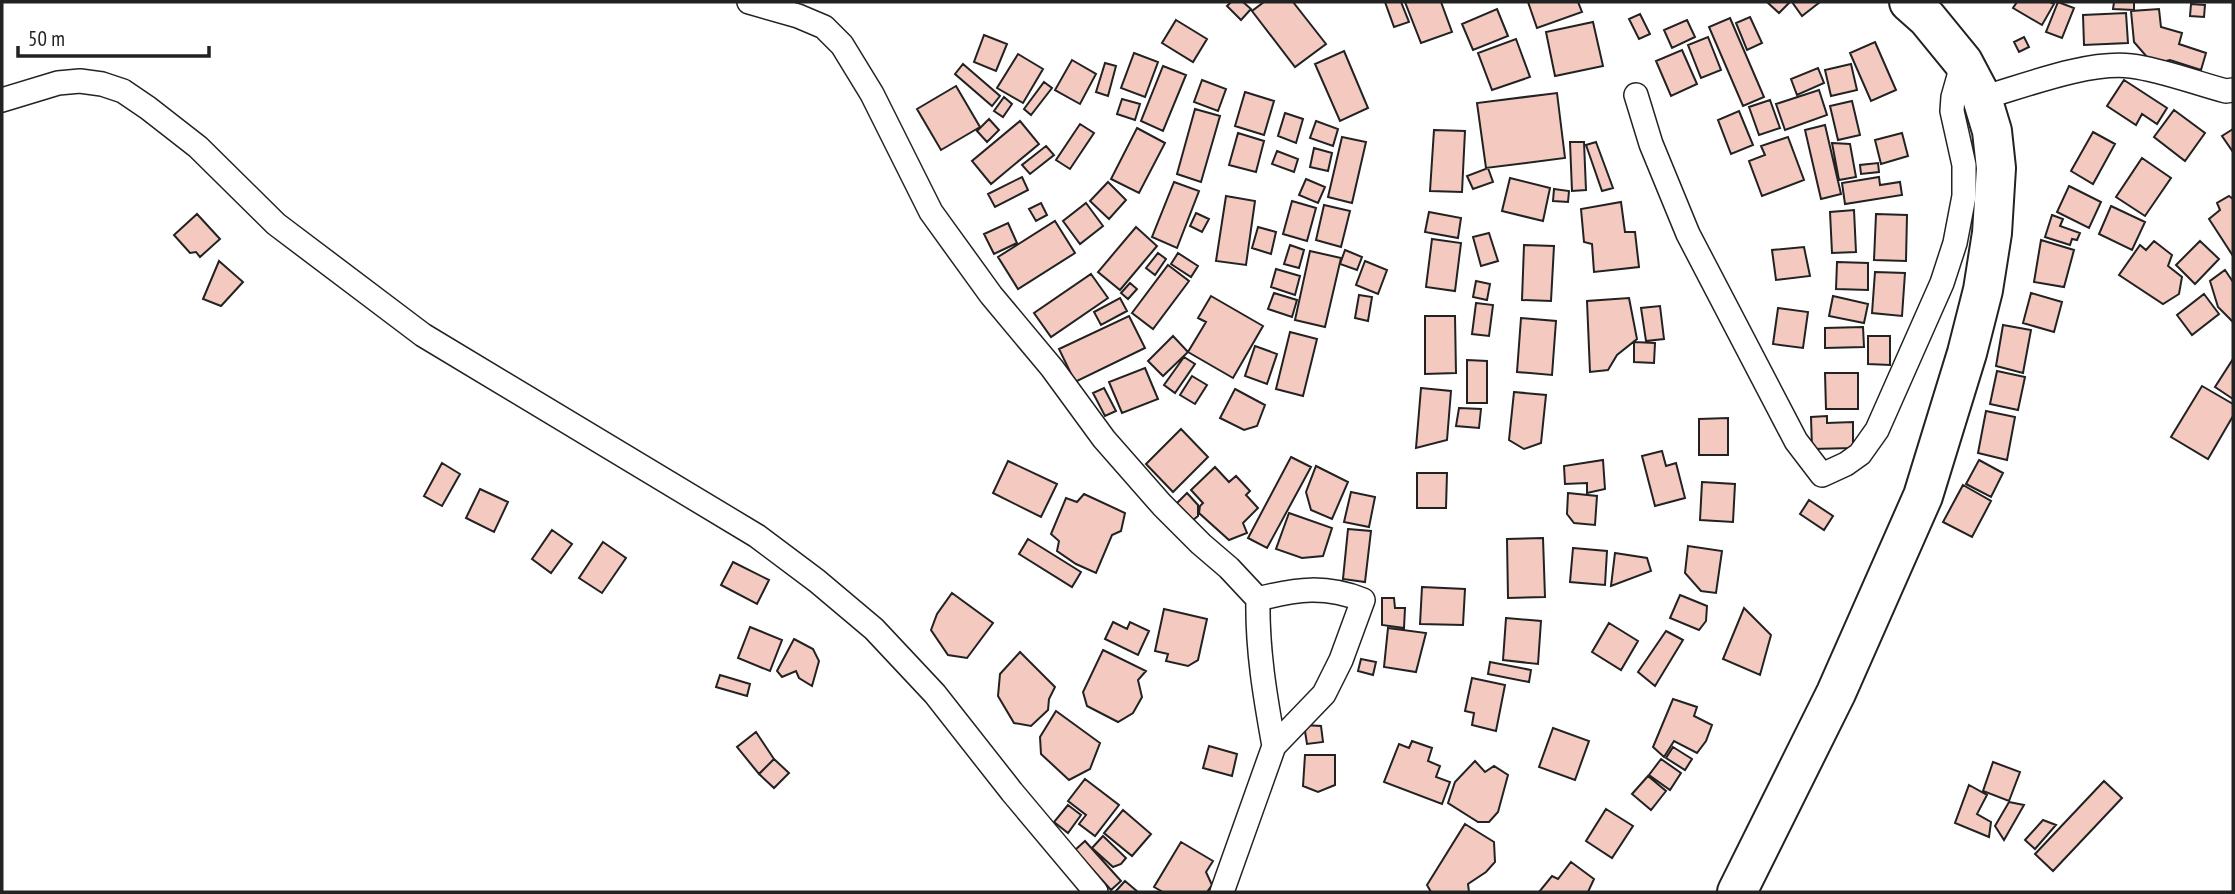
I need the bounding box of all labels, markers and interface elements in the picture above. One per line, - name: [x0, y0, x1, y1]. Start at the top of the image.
- scale bar: [18, 14, 208, 58]
- text: 50 m: [28, 25, 65, 52]

